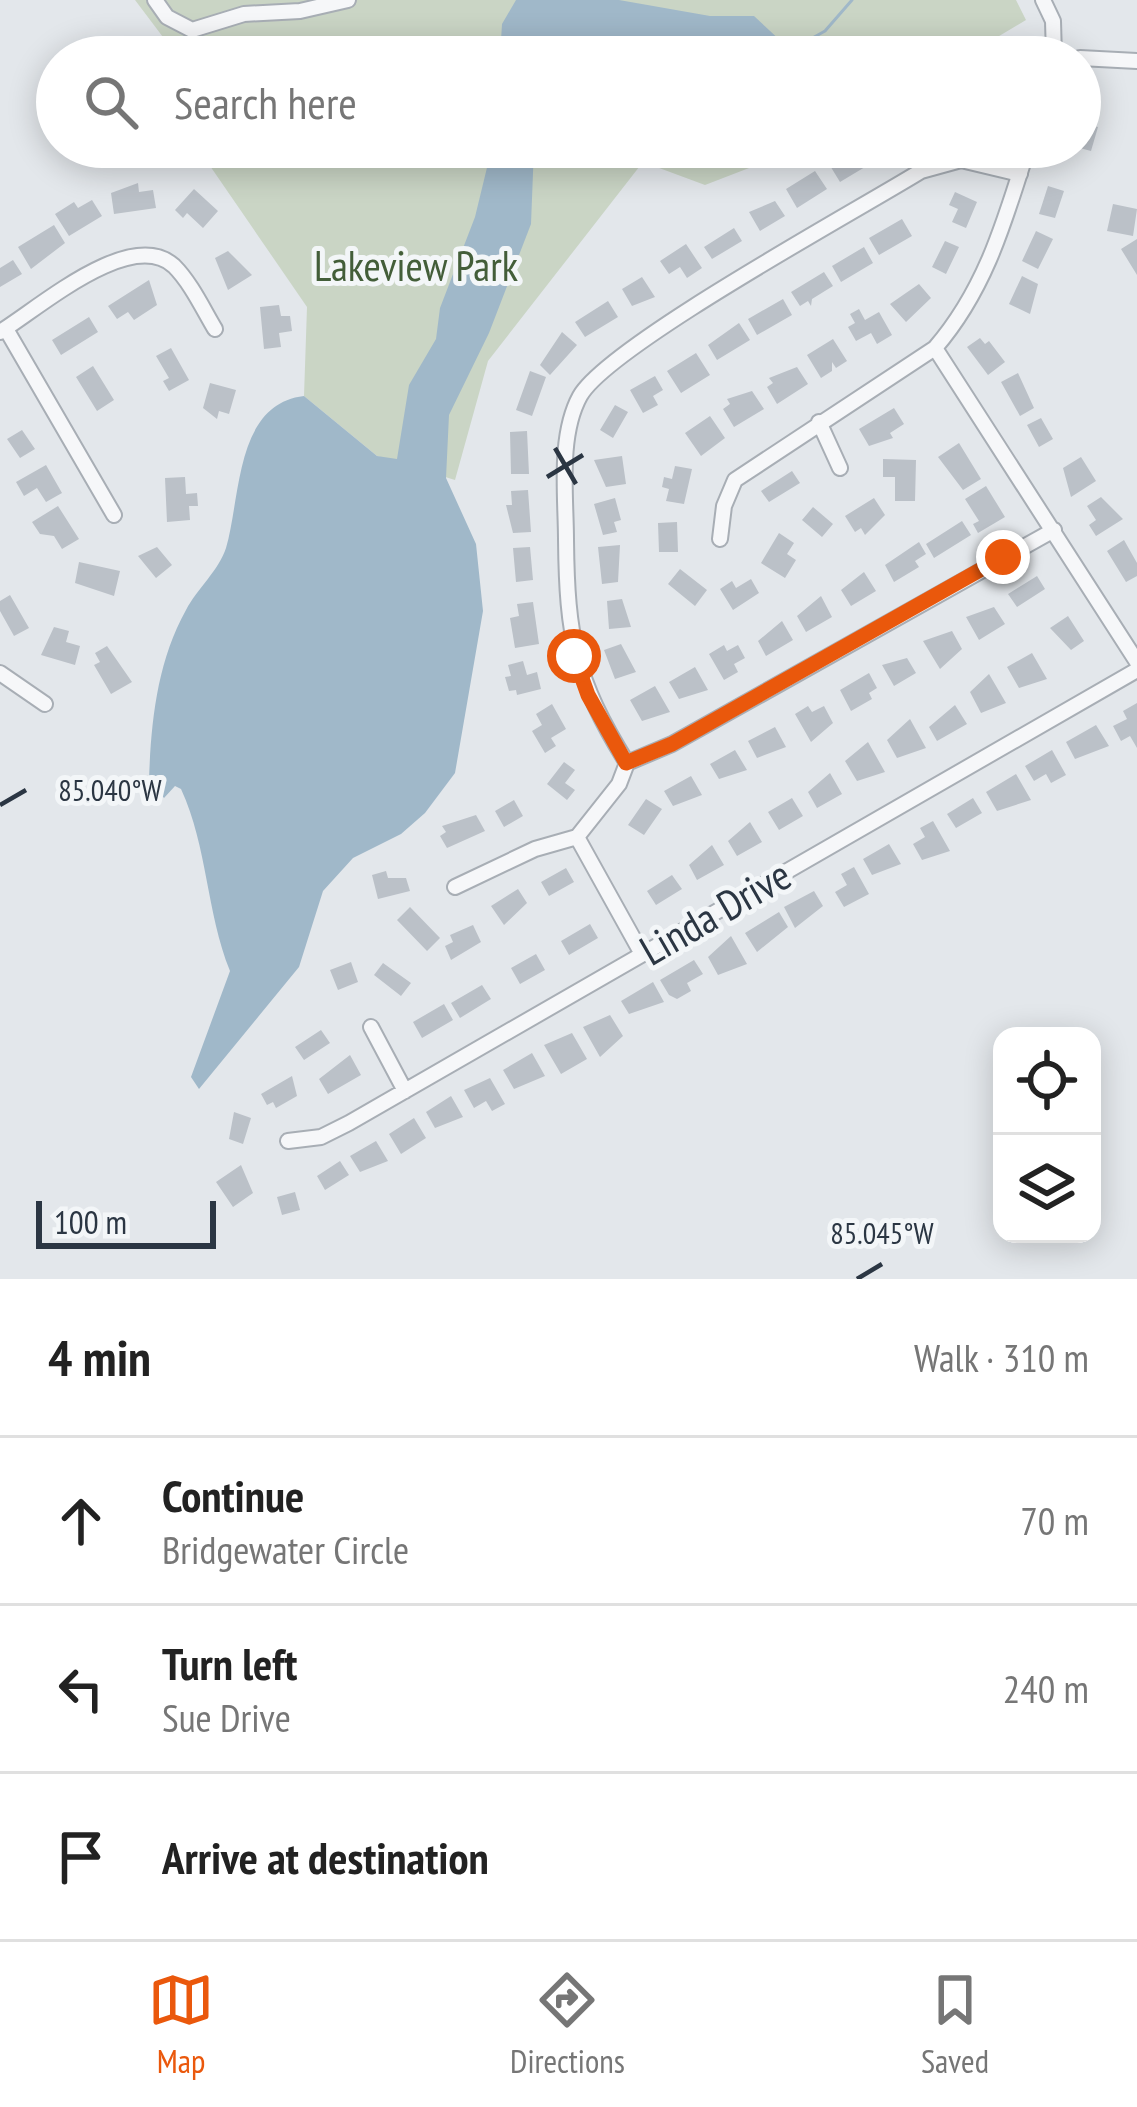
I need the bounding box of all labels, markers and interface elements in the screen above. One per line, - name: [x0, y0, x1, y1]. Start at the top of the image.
- search box: [36, 36, 1101, 168]
- icon: search: [78, 69, 144, 135]
- text: Search here: [174, 73, 357, 131]
- park label: Lakeview Park: [314, 238, 518, 293]
- route end: [976, 530, 1030, 584]
- route start: [547, 629, 601, 683]
- text: 85.040°W: [58, 770, 162, 809]
- street label: Linda Drive: [630, 847, 800, 977]
- map controls: [993, 1027, 1101, 1243]
- button: locate: [993, 1027, 1101, 1135]
- button: layers: [993, 1135, 1101, 1243]
- scale bar: [36, 1195, 216, 1248]
- text: 100 m: [54, 1200, 127, 1243]
- text: 85.045°W: [830, 1213, 934, 1252]
- text: 4 min: [48, 1324, 151, 1390]
- text: Walk · 310 m: [914, 1332, 1089, 1383]
- text: Continue: [162, 1466, 304, 1524]
- icon: ahead: [48, 1488, 114, 1554]
- text: 70 m: [1020, 1495, 1089, 1546]
- text: Bridgewater Circle: [162, 1524, 409, 1575]
- text: Turn left: [162, 1634, 297, 1692]
- icon: left: [48, 1656, 114, 1722]
- text: 240 m: [1003, 1663, 1089, 1714]
- text: Sue Drive: [162, 1692, 291, 1743]
- icon: arrive: [48, 1824, 114, 1890]
- text: Arrive at destination: [162, 1828, 489, 1886]
- tab: Map: [148, 1967, 214, 2082]
- tab: Directions: [510, 1967, 625, 2082]
- tab: Saved: [921, 1967, 989, 2082]

